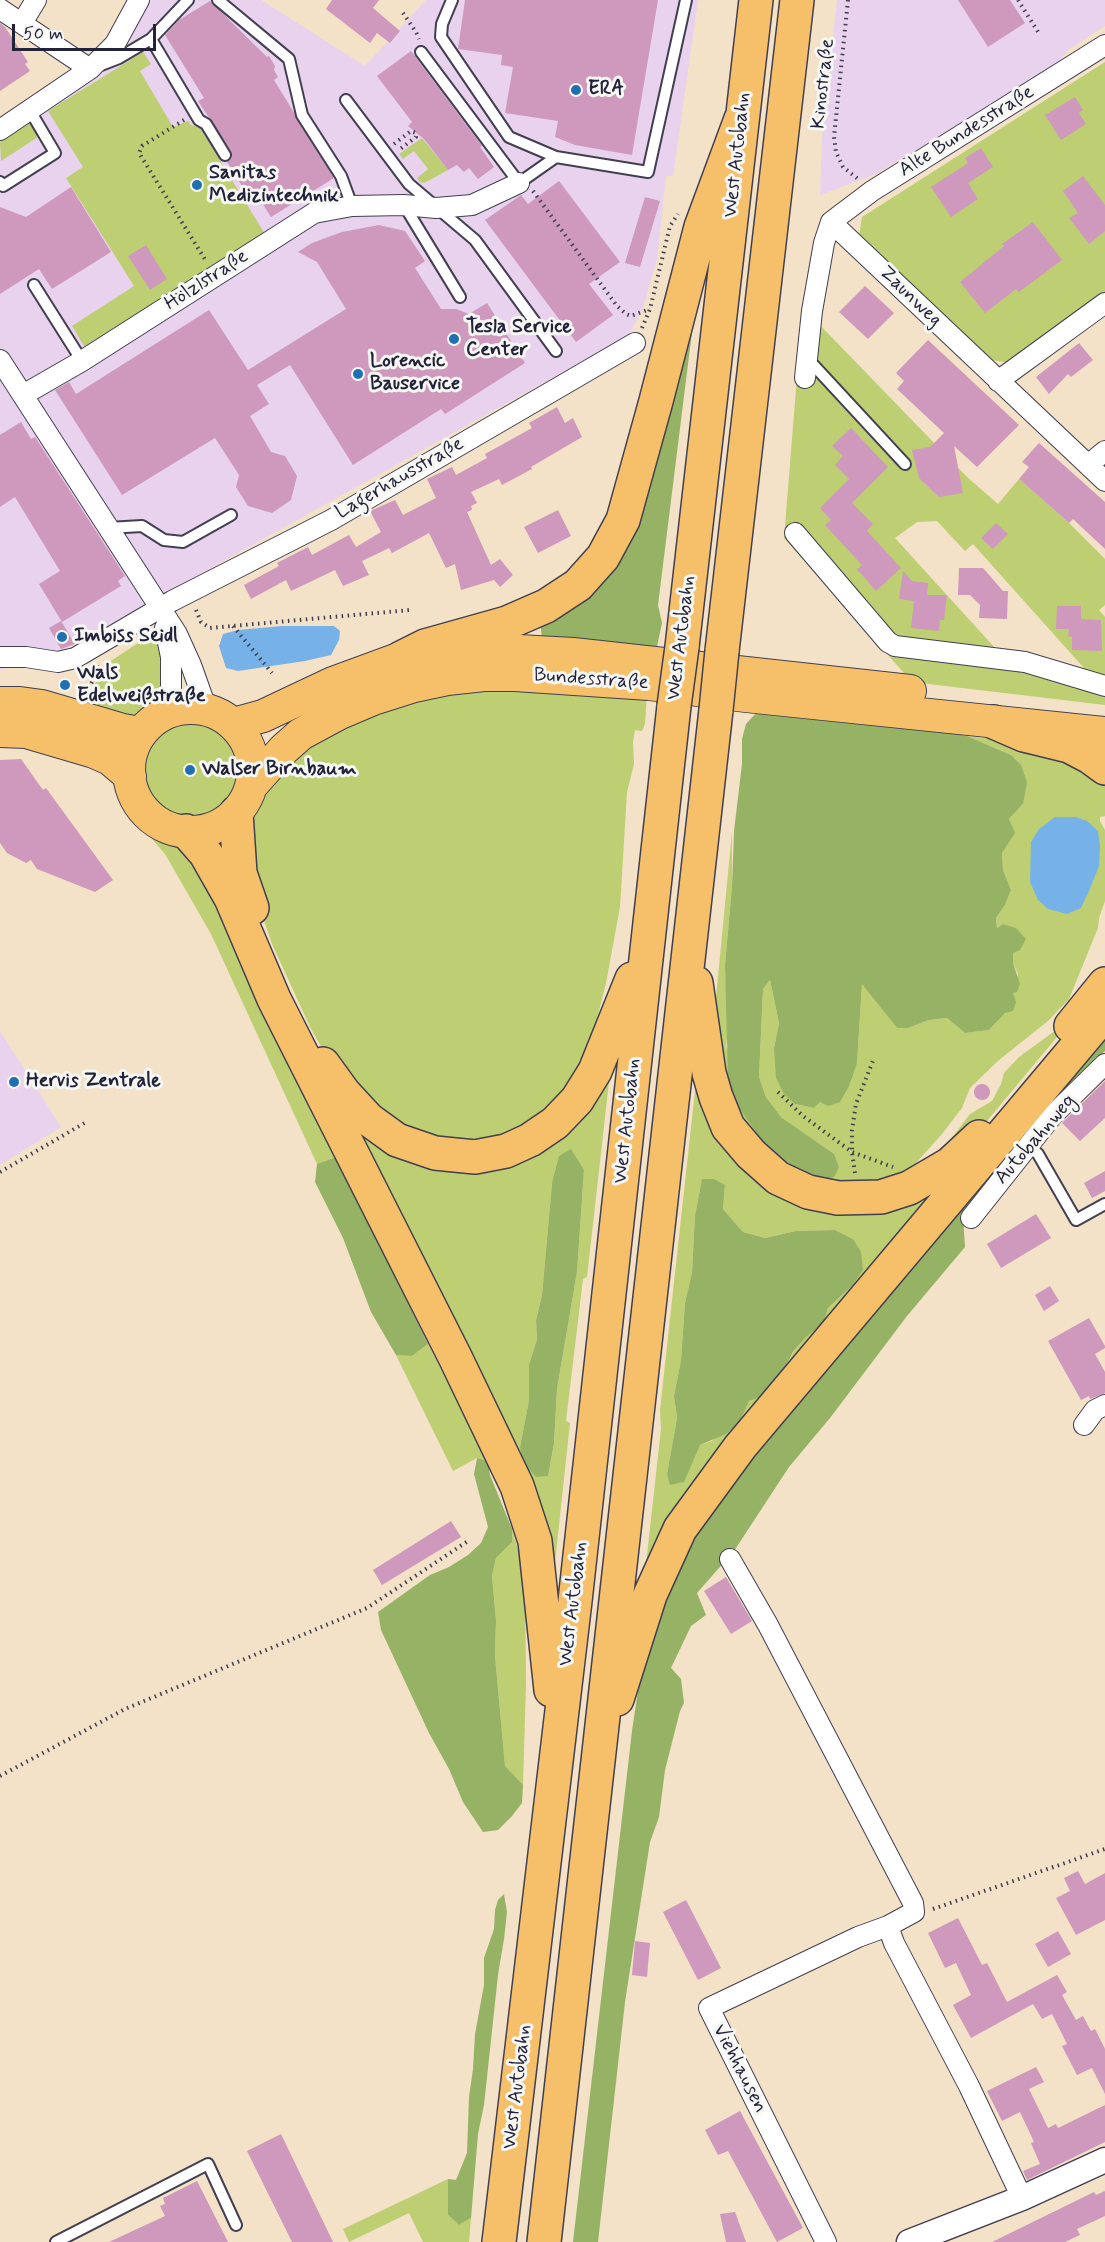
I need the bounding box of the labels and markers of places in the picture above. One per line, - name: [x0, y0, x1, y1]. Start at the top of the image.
- place label: ERA: [588, 78, 624, 102]
- marker: ERA: [569, 83, 583, 97]
- place label: Sanitas Medizintechnik: [209, 162, 339, 209]
- marker: Sanitas Medizintechnik: [190, 178, 204, 192]
- place label: Tesla Service Center: [466, 316, 572, 363]
- marker: Tesla Service Center: [447, 332, 461, 346]
- place label: Lorencic Bauservice: [370, 350, 460, 397]
- marker: Lorencic Bauservice: [351, 367, 365, 381]
- place label: Imbiss Seidl: [74, 625, 178, 649]
- marker: Imbiss Seidl: [55, 630, 69, 644]
- place label: Wals Edelweißstraße: [77, 662, 206, 709]
- marker: Wals Edelweißstraße: [58, 678, 72, 692]
- place label: Walser Birnbaum: [202, 758, 357, 782]
- marker: Walser Birnbaum: [183, 763, 197, 777]
- place label: Hervis Zentrale: [26, 1070, 161, 1094]
- marker: Hervis Zentrale: [7, 1075, 21, 1089]

